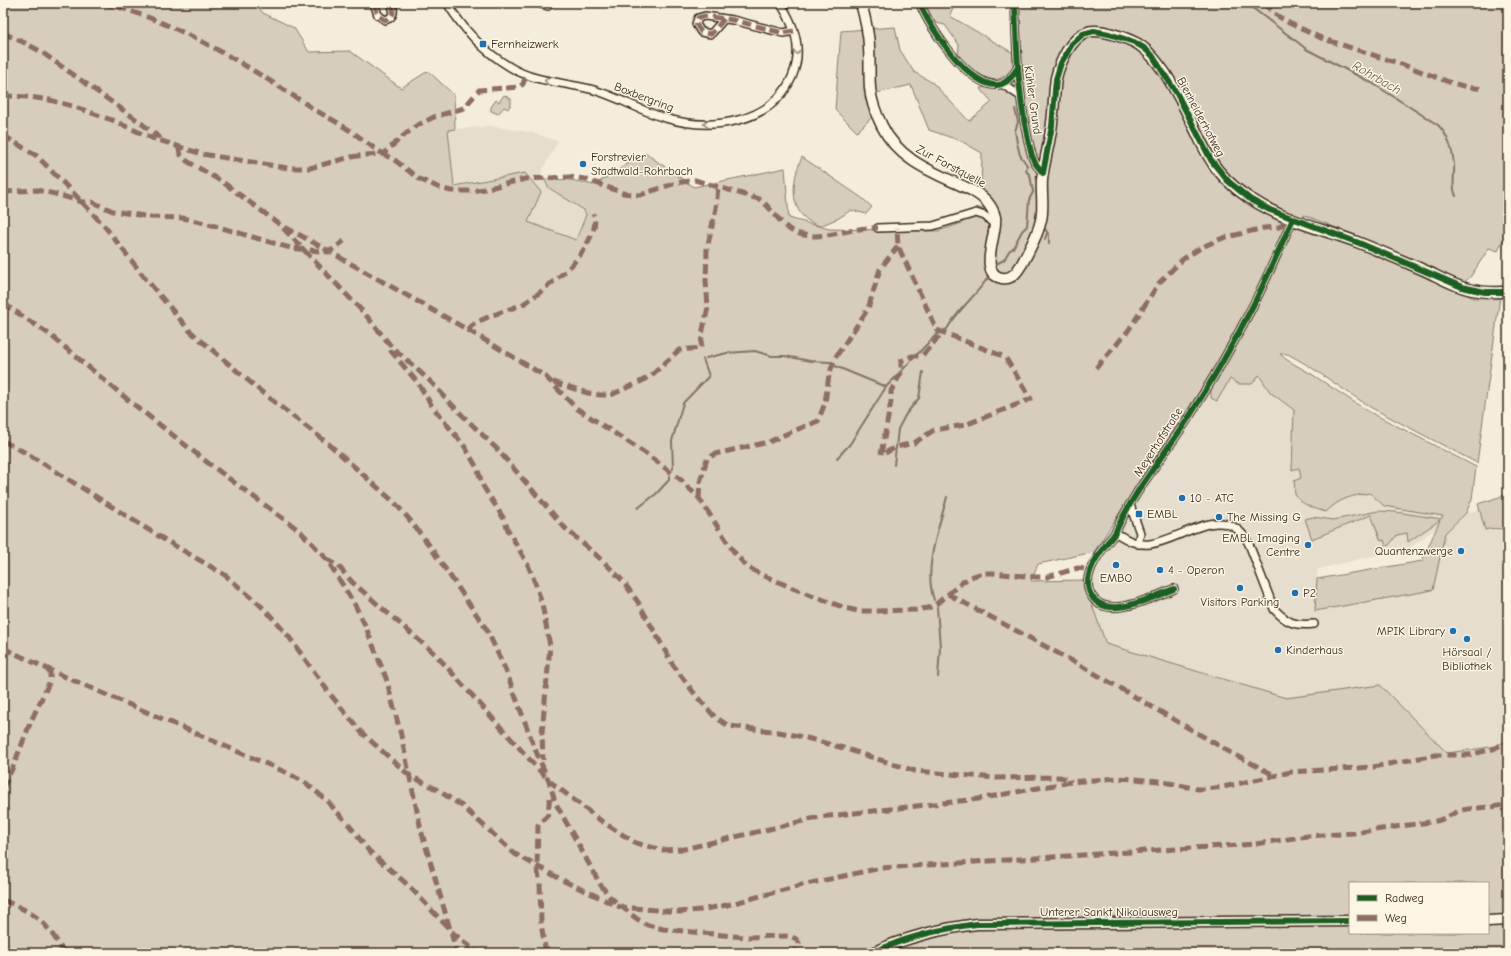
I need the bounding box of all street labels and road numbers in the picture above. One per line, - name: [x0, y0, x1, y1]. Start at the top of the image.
- street label: Kühler Grund: [1021, 65, 1045, 135]
- street label: Bierhelderhofweg: [1174, 75, 1228, 159]
- street label: Boxbergring: [612, 79, 676, 115]
- street label: Zur Forstquelle: [914, 142, 988, 190]
- street label: Meyerhofstraße: [1130, 405, 1186, 479]
- street label: Unterer Sankt Nikolausweg: [1040, 905, 1178, 919]

